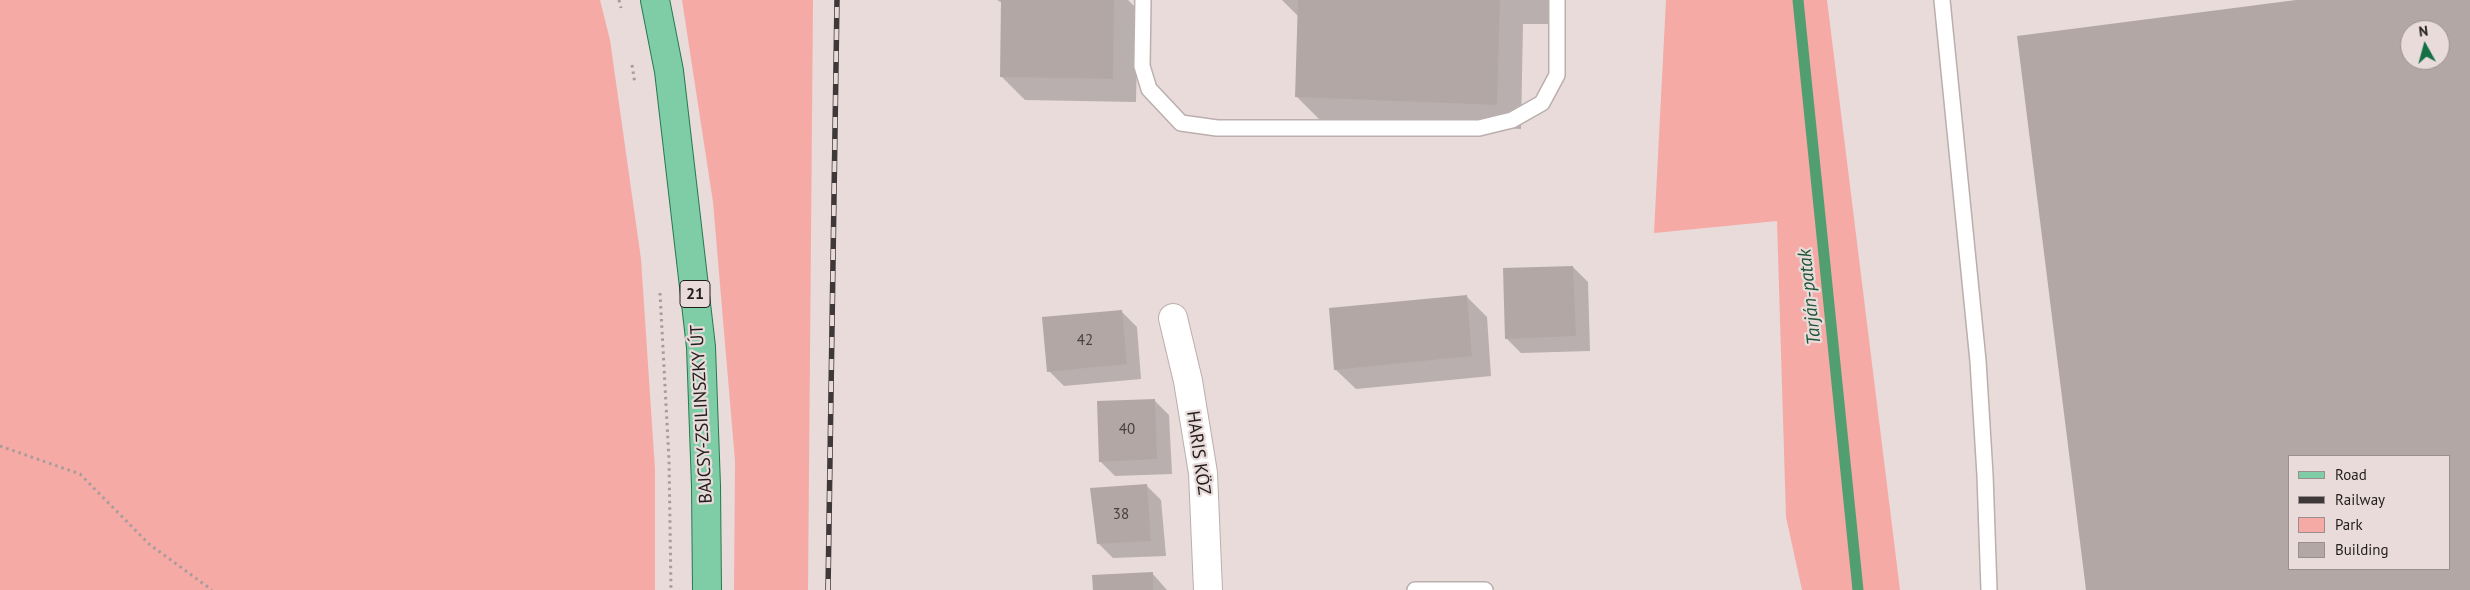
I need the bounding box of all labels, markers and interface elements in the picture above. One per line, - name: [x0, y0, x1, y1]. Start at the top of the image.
- north arrow: [2400, 20, 2450, 70]
- text: N: [2418, 22, 2429, 41]
- water label: Tarján-patak: [1794, 248, 1826, 346]
- road number: 21: [680, 280, 710, 308]
- street label: BAJCSY-ZSILINSZKY ÚT: [687, 324, 717, 504]
- house number: 42: [1077, 332, 1093, 350]
- street label: HARIS KÖZ: [1181, 410, 1215, 496]
- house number: 40: [1119, 421, 1135, 439]
- legend: [2288, 455, 2450, 570]
- text: Road: [2335, 465, 2367, 484]
- text: Railway: [2335, 490, 2385, 509]
- house number: 38: [1113, 506, 1129, 524]
- text: Park: [2335, 515, 2363, 534]
- text: Building: [2335, 540, 2389, 559]

